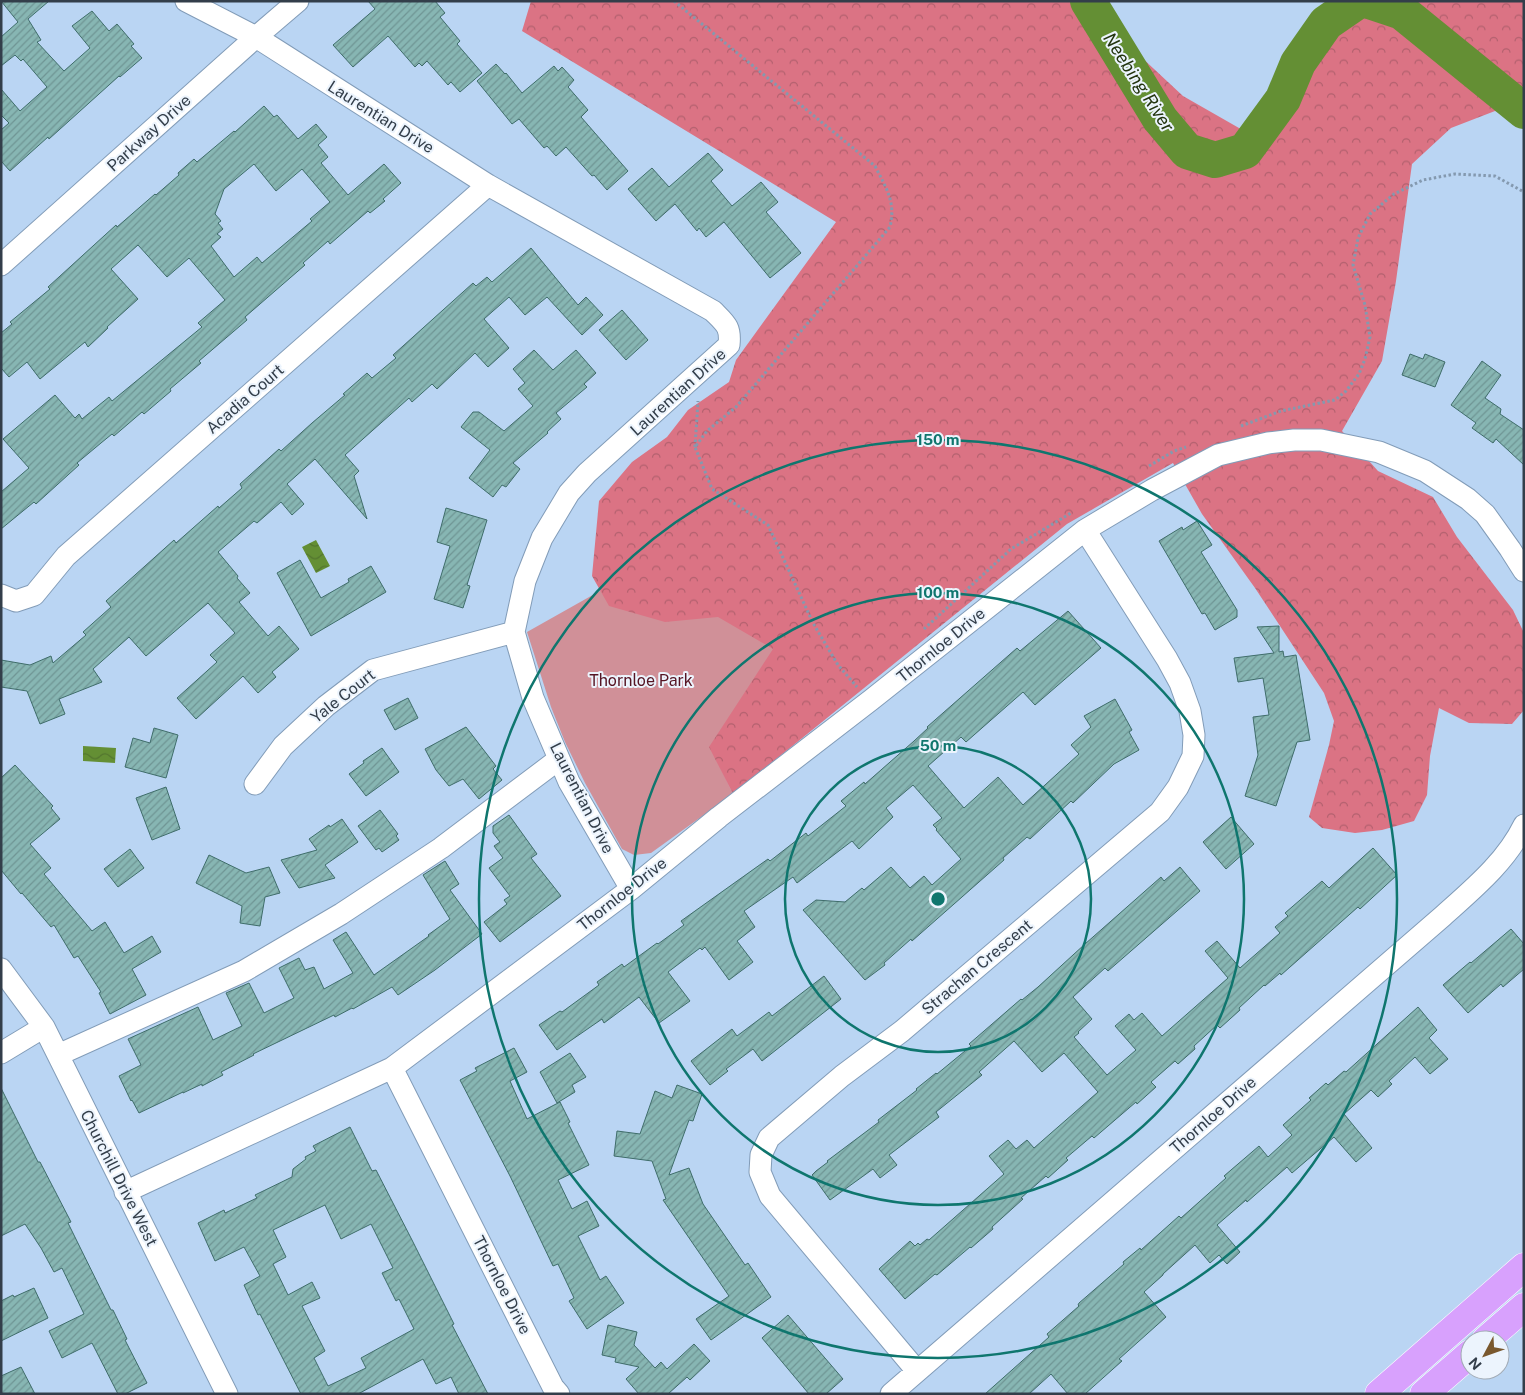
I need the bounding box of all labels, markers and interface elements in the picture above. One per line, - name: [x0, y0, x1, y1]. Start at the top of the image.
- water label: Neebing River: [1099, 29, 1179, 136]
- street label: Laurentian Drive: [324, 77, 438, 157]
- street label: Parkway Drive: [103, 91, 195, 175]
- street label: Laurentian Drive: [626, 344, 730, 440]
- street label: Acadia Court: [202, 360, 288, 438]
- text: 150 m: [916, 431, 960, 448]
- text: 100 m: [917, 584, 959, 601]
- street label: Thornloe Drive: [893, 604, 989, 686]
- street label: Yale Court: [307, 665, 379, 727]
- park label: Thornloe Park: [589, 671, 693, 690]
- text: 50 m: [920, 737, 956, 754]
- street label: Laurentian Drive: [546, 739, 618, 857]
- street label: Thornloe Drive: [574, 853, 670, 935]
- centre of rings: [929, 890, 947, 908]
- street label: Strachan Crescent: [918, 915, 1036, 1019]
- street label: Thornloe Drive: [1166, 1072, 1260, 1158]
- street label: Churchill Drive West: [76, 1107, 162, 1249]
- street label: Thornloe Drive: [469, 1233, 535, 1337]
- north arrow: [1460, 1330, 1510, 1380]
- text: N: [1466, 1354, 1485, 1373]

